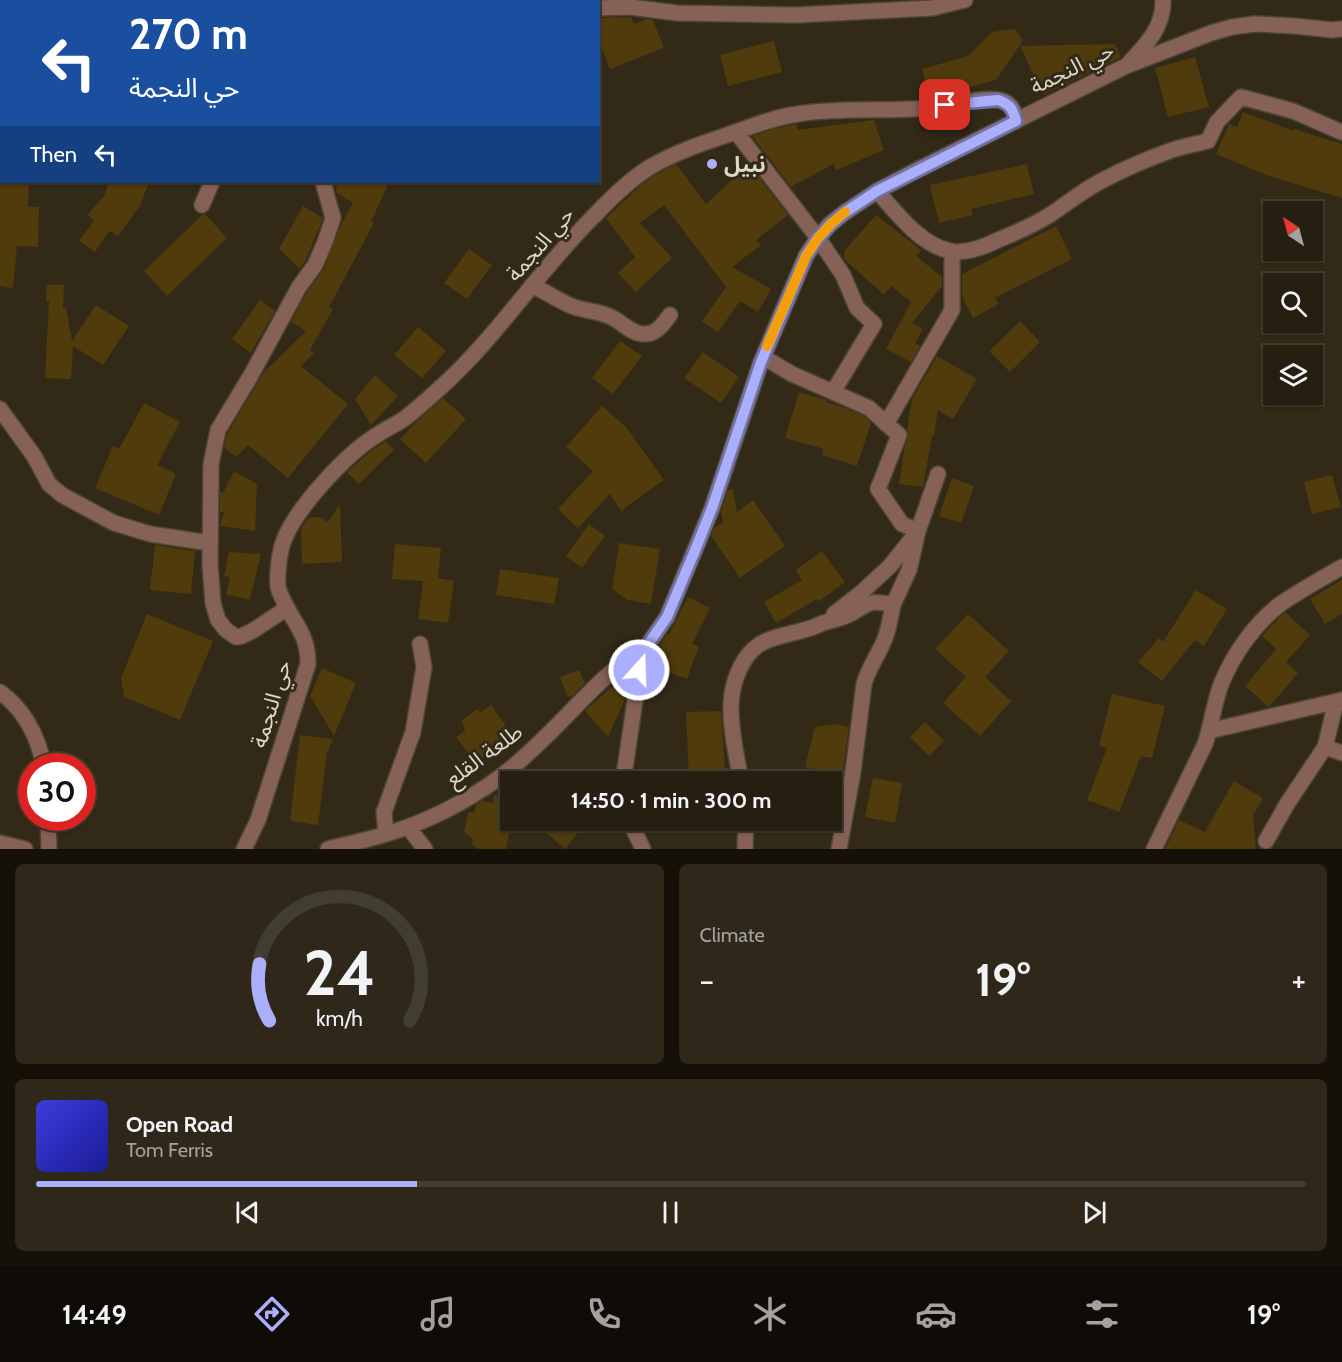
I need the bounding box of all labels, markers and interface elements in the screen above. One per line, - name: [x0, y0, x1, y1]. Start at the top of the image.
- text: 270 m: [129, 8, 248, 60]
- icon: left: [30, 24, 108, 102]
- street label: حي النجمة: [1026, 36, 1120, 103]
- text: حي النجمة: [129, 71, 239, 104]
- pin: [919, 79, 970, 130]
- icon: arrive: [928, 88, 961, 121]
- icon: left: [89, 138, 122, 171]
- text: Then: [30, 141, 77, 168]
- place label: نبيل: [724, 151, 766, 178]
- marker: نبيل: [705, 157, 719, 171]
- street label: حي النجمة: [500, 201, 582, 289]
- north arrow: [1263, 201, 1323, 261]
- map controls: [1263, 201, 1323, 405]
- button: search: [1263, 273, 1323, 333]
- button: layers: [1263, 345, 1323, 405]
- position arrow: [607, 638, 671, 702]
- street label: حي النجمة: [245, 657, 300, 752]
- street label: طلعة القلع: [440, 718, 530, 794]
- speed limit sign: 30: [18, 753, 96, 831]
- text: 14:50 · 1 min · 300 m: [571, 787, 771, 814]
- text: Climate: [700, 923, 765, 947]
- text: 24: [303, 935, 375, 1011]
- text: 19°: [975, 953, 1030, 1007]
- text: −: [700, 960, 714, 1000]
- text: +: [1291, 960, 1306, 1000]
- text: km/h: [316, 1005, 363, 1031]
- text: Open Road: [126, 1111, 233, 1138]
- text: Tom Ferris: [126, 1138, 213, 1162]
- icon: previous: [231, 1196, 264, 1229]
- icon: pause: [654, 1196, 687, 1229]
- icon: next: [1078, 1196, 1111, 1229]
- icon: directions: [251, 1293, 293, 1335]
- icon: music: [417, 1293, 459, 1335]
- icon: phone: [583, 1293, 625, 1335]
- icon: climate: [749, 1293, 791, 1335]
- icon: car: [915, 1293, 957, 1335]
- icon: filters: [1081, 1293, 1123, 1335]
- text: 14:49: [62, 1298, 127, 1331]
- text: 19°: [1247, 1298, 1280, 1331]

